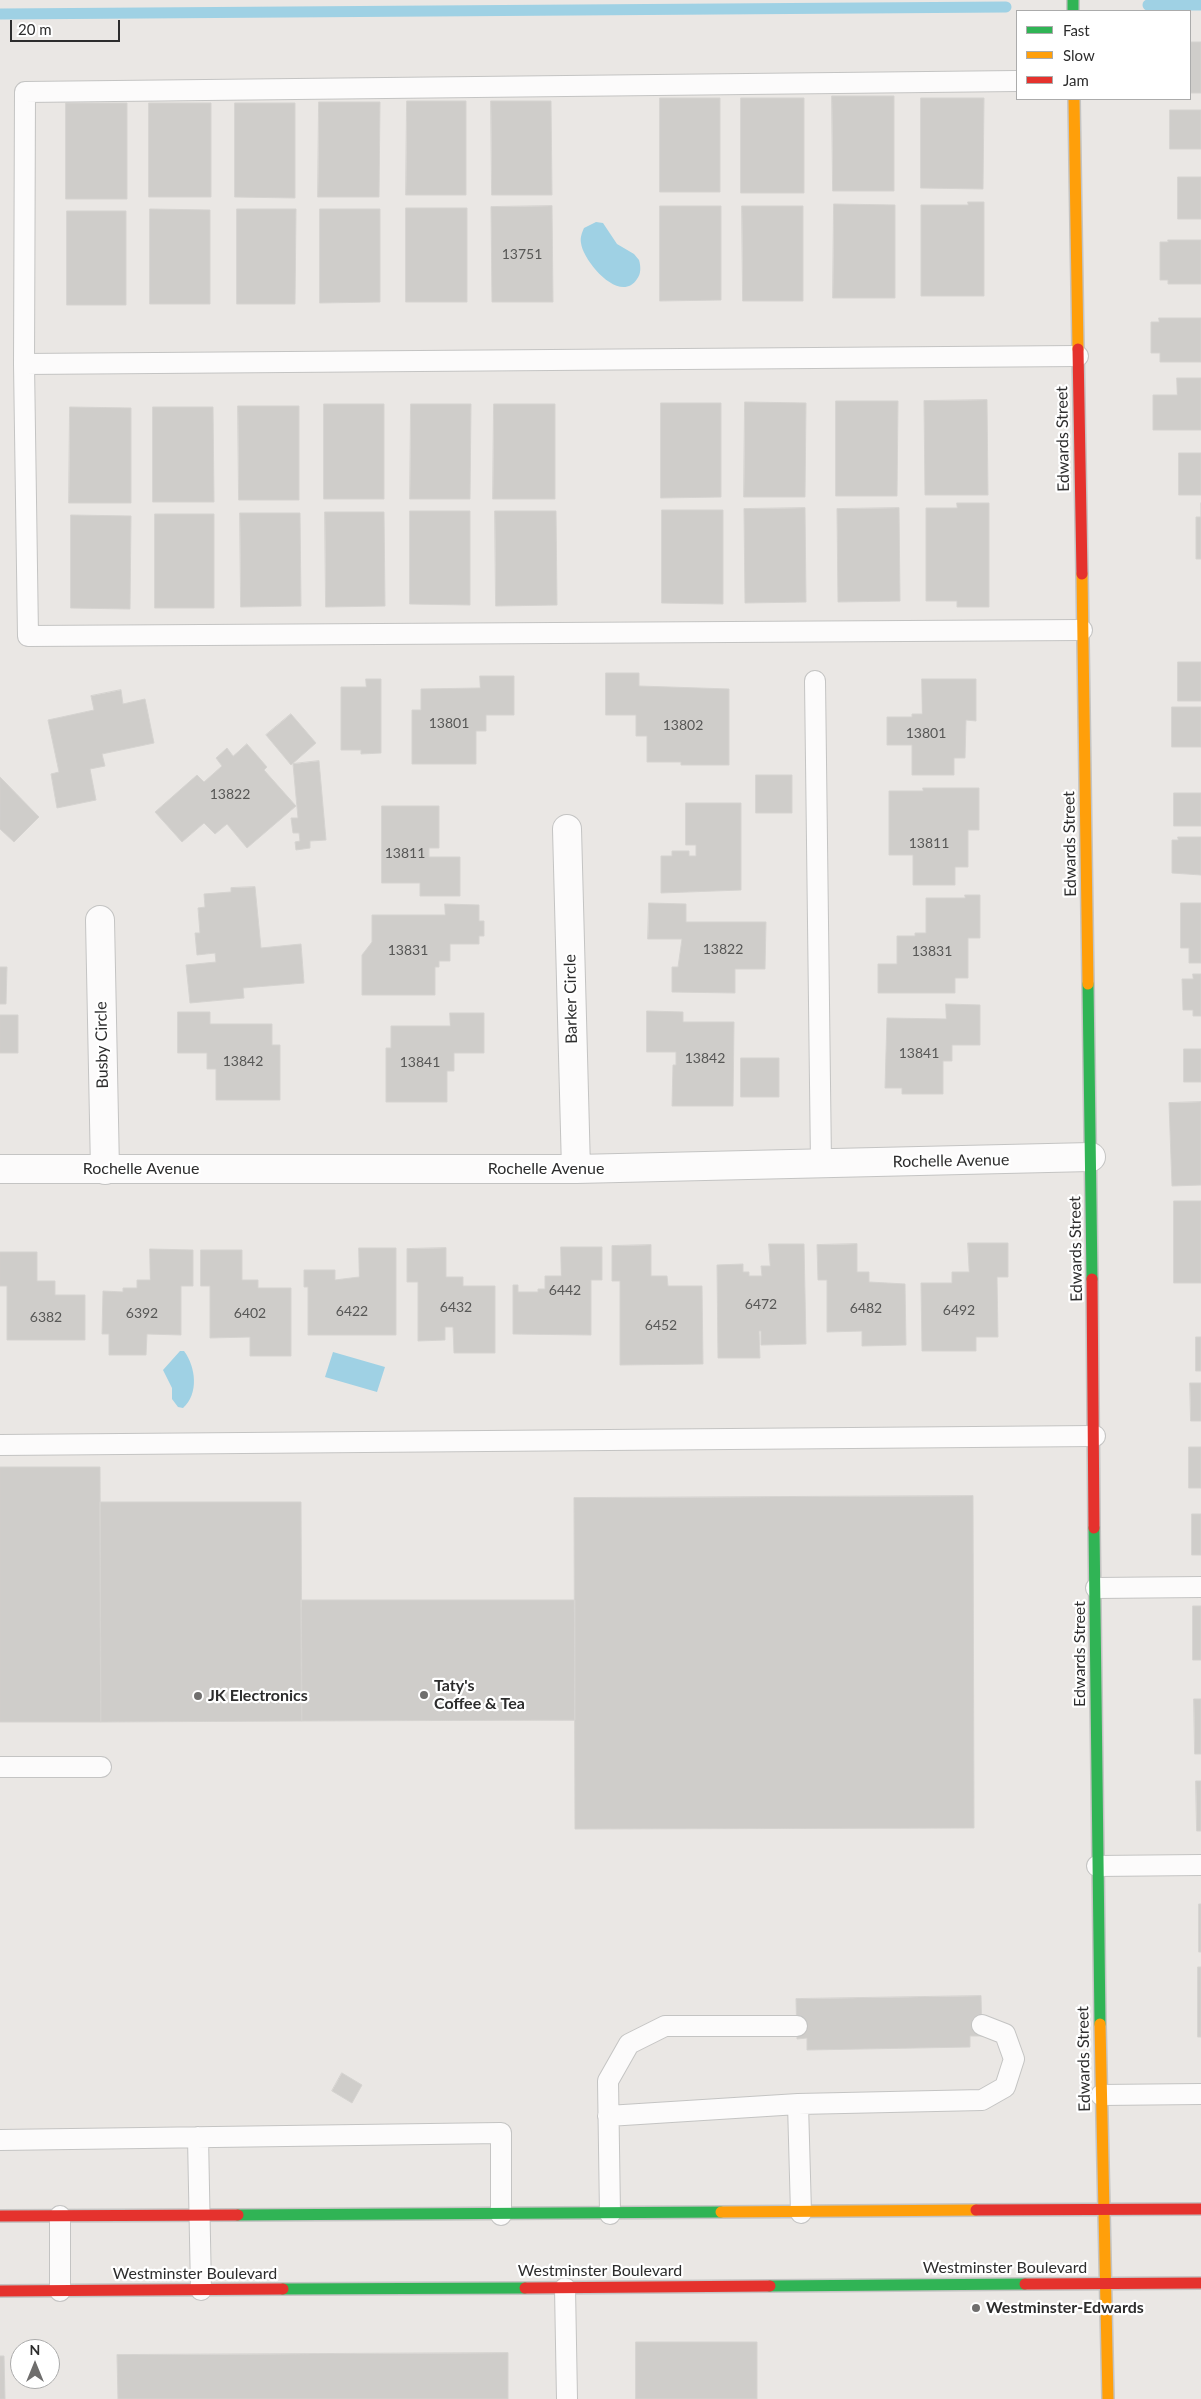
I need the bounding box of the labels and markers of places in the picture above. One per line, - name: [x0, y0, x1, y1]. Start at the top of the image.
- place label: Taty's Coffee & Tea: [434, 1676, 525, 1714]
- place label: JK Electronics: [208, 1686, 308, 1706]
- marker: Taty's Coffee & Tea: [418, 1689, 430, 1701]
- marker: JK Electronics: [192, 1690, 204, 1702]
- place label: Westminster-Edwards: [986, 2298, 1144, 2318]
- marker: Westminster-Edwards: [970, 2302, 982, 2314]

